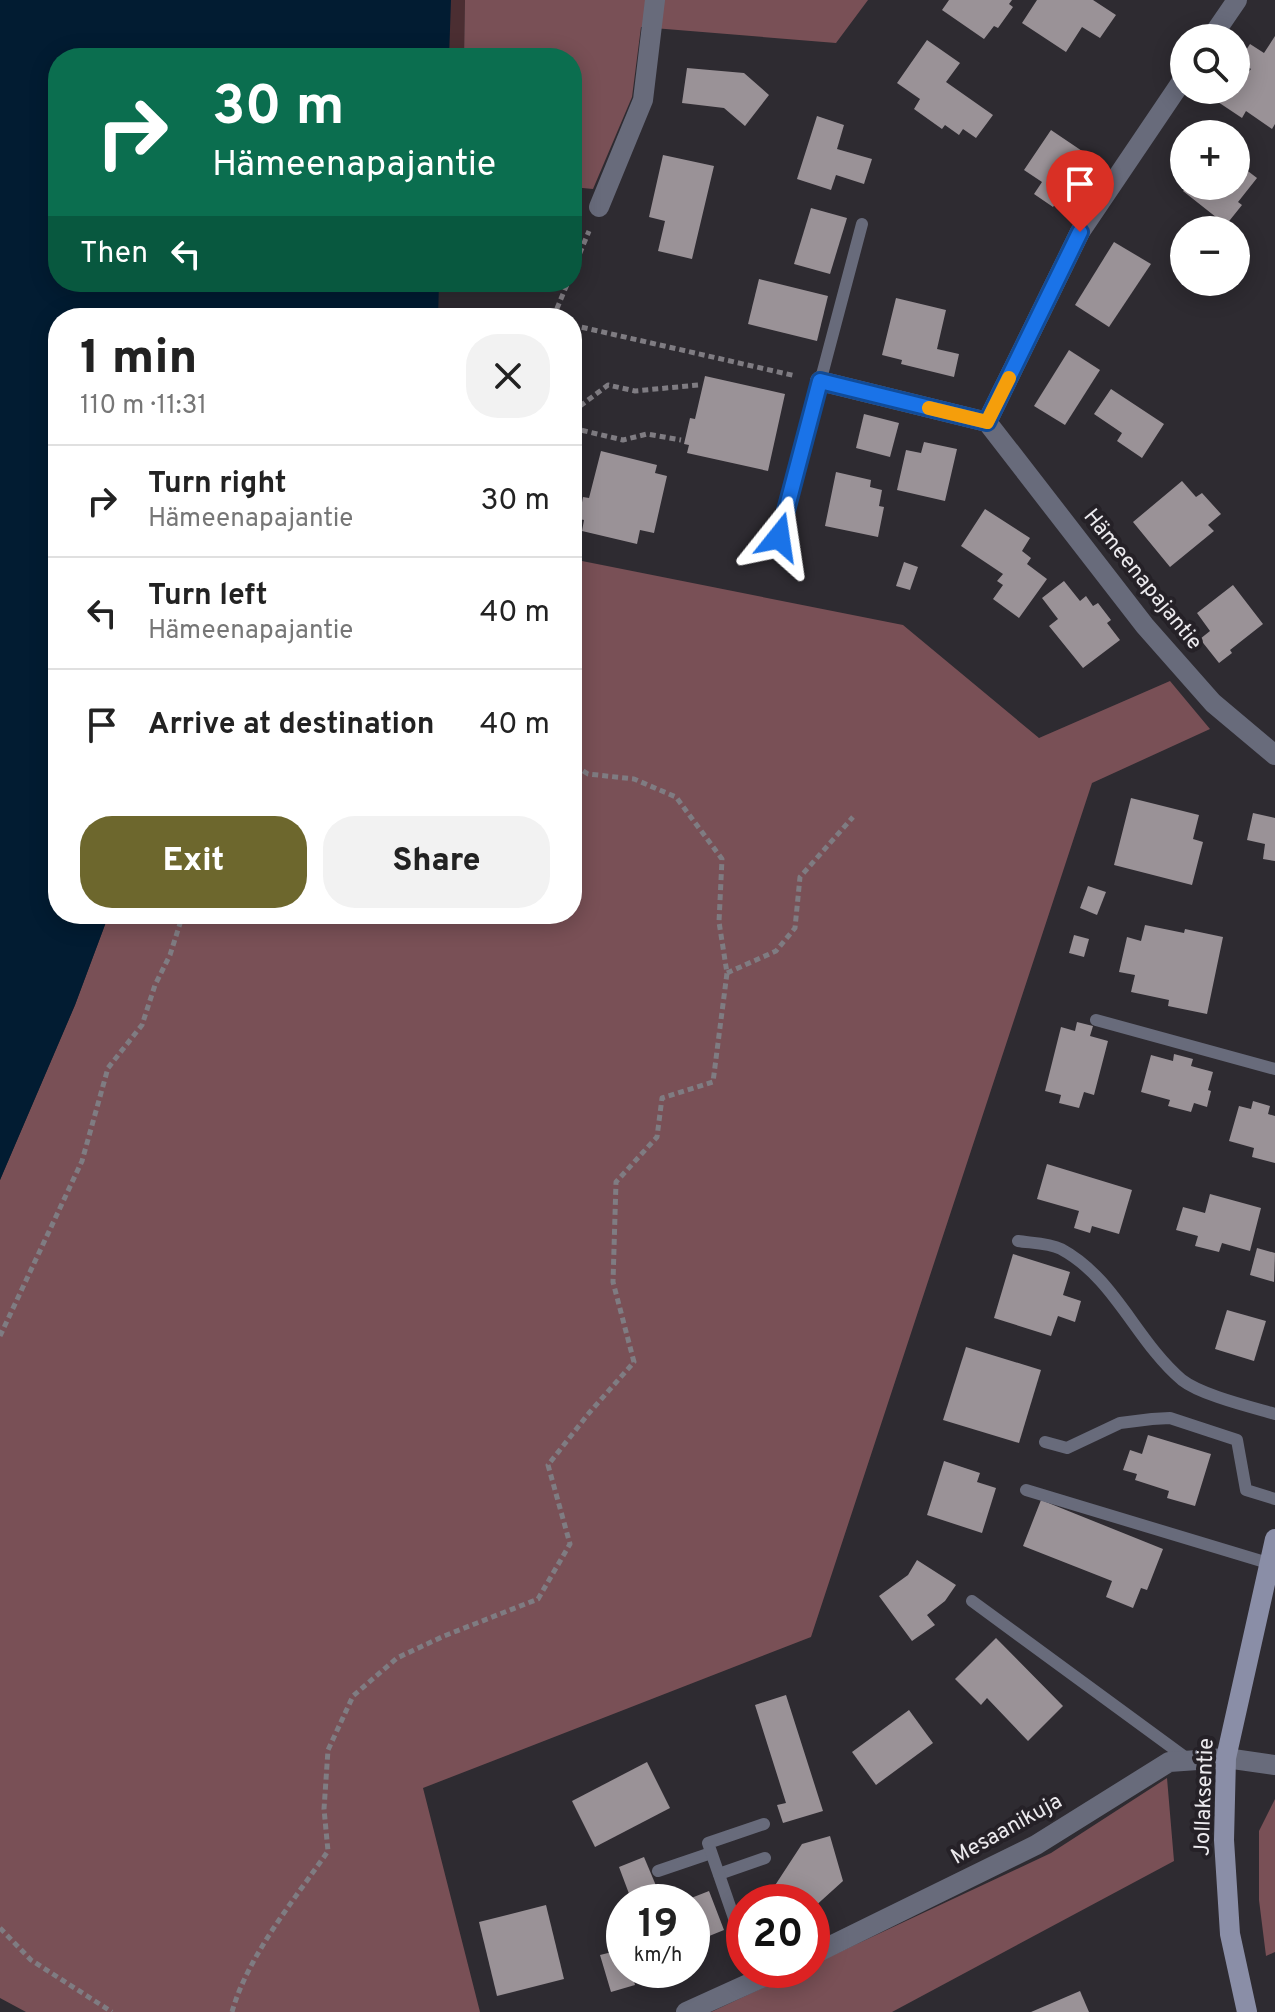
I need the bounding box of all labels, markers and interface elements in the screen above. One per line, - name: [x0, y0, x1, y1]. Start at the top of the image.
- map controls: [1170, 24, 1250, 296]
- button: search: [1170, 24, 1250, 104]
- text: 30 m: [212, 74, 345, 144]
- icon: right: [80, 80, 184, 184]
- button: +: [1170, 120, 1250, 200]
- text: Hämeenapajantie: [212, 143, 496, 189]
- pin: [1046, 150, 1114, 232]
- icon: arrive: [1058, 162, 1102, 206]
- button: −: [1170, 216, 1250, 296]
- icon: left: [164, 232, 208, 276]
- text: Then: [80, 236, 148, 273]
- text: 1 min: [80, 330, 197, 390]
- button: close: [466, 334, 550, 418]
- text: 110 m · 11:31: [80, 390, 207, 423]
- text: Turn right: [148, 466, 286, 503]
- icon: right: [80, 479, 124, 523]
- text: 30 m: [481, 483, 550, 520]
- position arrow: [737, 495, 821, 579]
- text: Hämeenapajantie: [148, 503, 353, 536]
- street label: Hämeenapajantie: [1077, 504, 1207, 656]
- text: Turn left: [148, 578, 268, 615]
- icon: left: [80, 591, 124, 635]
- text: 40 m: [480, 595, 550, 632]
- text: Hämeenapajantie: [148, 615, 353, 648]
- icon: arrive: [80, 703, 124, 747]
- text: Arrive at destination: [148, 707, 434, 744]
- text: 40 m: [480, 707, 550, 744]
- button: Exit: [80, 816, 307, 908]
- button: Share: [323, 816, 550, 908]
- street label: Jollaksentie: [1189, 1737, 1221, 1857]
- street label: Mesaanikuja: [947, 1788, 1067, 1872]
- speed limit sign: 20: [726, 1884, 830, 1988]
- text: 19: [638, 1901, 678, 1951]
- text: km/h: [634, 1943, 682, 1969]

